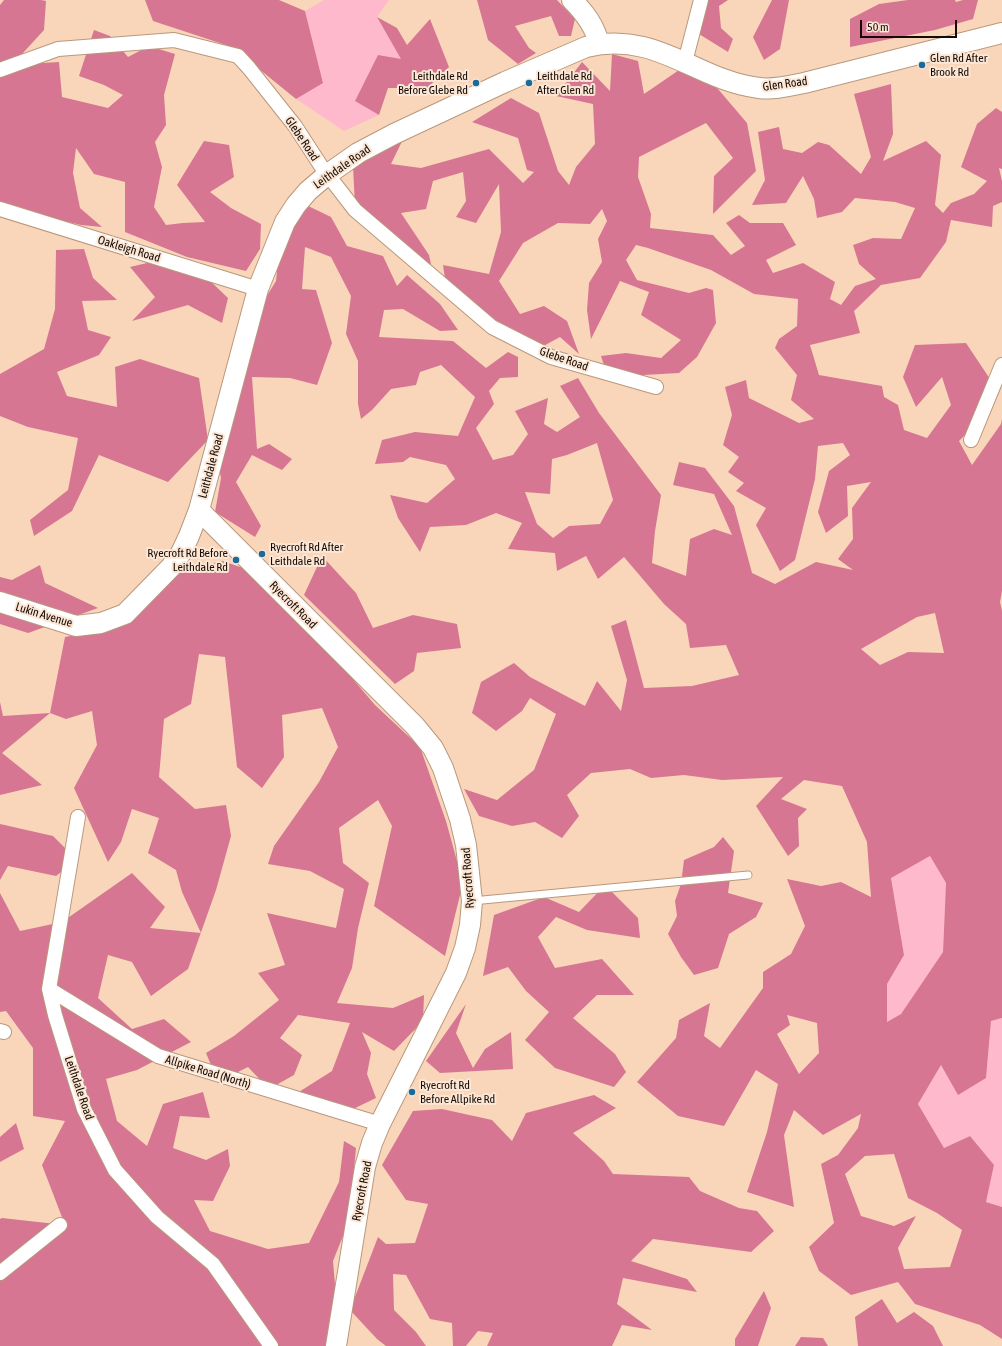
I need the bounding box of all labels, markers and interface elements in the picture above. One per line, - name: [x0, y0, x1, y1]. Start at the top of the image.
- scale bar: [862, 12, 959, 38]
- text: 50 m: [867, 20, 889, 34]
- place label: Glen Rd After Brook Rd: [930, 51, 987, 79]
- marker: Glen Rd After Brook Rd: [917, 60, 927, 70]
- place label: Leithdale Rd Before Glebe Rd: [398, 69, 468, 97]
- place label: Leithdale Rd After Glen Rd: [537, 69, 594, 97]
- street label: Glen Road: [762, 74, 808, 94]
- marker: Leithdale Rd Before Glebe Rd: [471, 78, 481, 88]
- marker: Leithdale Rd After Glen Rd: [524, 78, 534, 88]
- street label: Glebe Road: [282, 114, 322, 164]
- street label: Leithdale Road: [311, 142, 373, 192]
- street label: Oakleigh Road: [96, 233, 162, 265]
- street label: Glebe Road: [538, 344, 590, 374]
- street label: Leithdale Road: [195, 432, 227, 500]
- place label: Ryecroft Rd After Leithdale Rd: [270, 540, 343, 568]
- place label: Ryecroft Rd Before Leithdale Rd: [147, 546, 228, 574]
- marker: Ryecroft Rd After Leithdale Rd: [257, 549, 267, 559]
- marker: Ryecroft Rd Before Leithdale Rd: [231, 555, 241, 565]
- street label: Ryecroft Road: [266, 578, 320, 632]
- street label: Lukin Avenue: [14, 600, 74, 630]
- street label: Ryecroft Road: [459, 847, 477, 909]
- street label: Allpike Road (North): [164, 1052, 252, 1092]
- street label: Leithdale Road: [61, 1054, 97, 1122]
- place label: Ryecroft Rd Before Allpike Rd: [420, 1078, 495, 1106]
- marker: Ryecroft Rd Before Allpike Rd: [407, 1087, 417, 1097]
- street label: Ryecroft Road: [349, 1160, 375, 1222]

